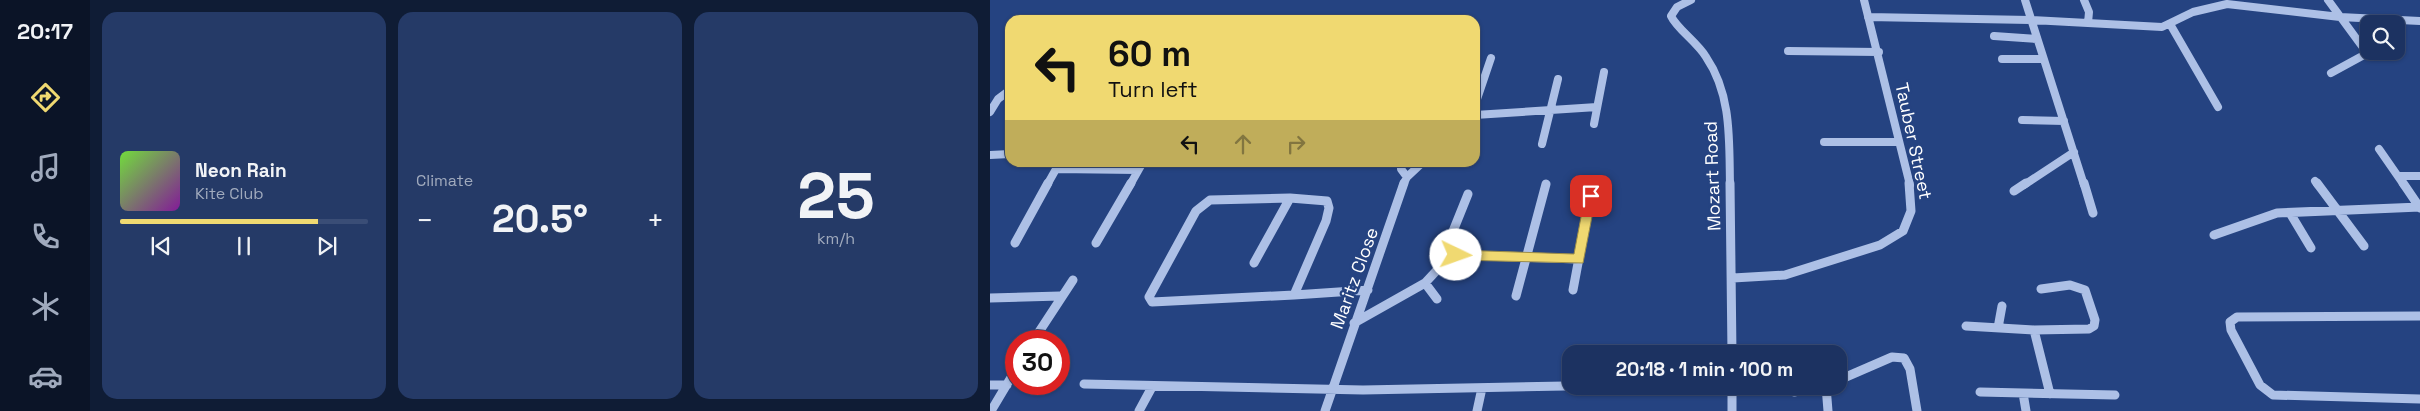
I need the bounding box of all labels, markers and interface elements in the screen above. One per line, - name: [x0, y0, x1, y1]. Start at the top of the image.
- map controls: [2360, 15, 2405, 60]
- button: search: [2360, 15, 2405, 60]
- text: 20:17: [17, 17, 73, 45]
- text: 60 m: [1108, 32, 1191, 76]
- icon: left: [1025, 35, 1090, 100]
- text: Turn left: [1108, 75, 1198, 103]
- icon: directions: [28, 80, 63, 115]
- street label: Tauber Street: [1890, 80, 1938, 202]
- street label: Mozart Road: [1699, 121, 1725, 231]
- icon: left: [1176, 130, 1204, 158]
- icon: ahead: [1229, 130, 1257, 158]
- icon: right: [1282, 130, 1310, 158]
- icon: music: [28, 150, 63, 185]
- text: 25: [797, 154, 875, 237]
- text: Neon Rain: [195, 158, 287, 183]
- text: Climate: [416, 170, 473, 191]
- pin: [1570, 175, 1612, 217]
- icon: arrive: [1577, 182, 1605, 210]
- text: Kite Club: [195, 183, 264, 204]
- text: 20.5°: [492, 195, 588, 243]
- text: −: [416, 202, 433, 238]
- text: +: [647, 202, 664, 238]
- icon: phone: [28, 219, 63, 254]
- street label: Maritz Close: [1325, 224, 1383, 332]
- text: km/h: [817, 228, 855, 249]
- position arrow: [1429, 228, 1481, 280]
- icon: previous: [147, 232, 175, 260]
- icon: pause: [230, 232, 258, 260]
- icon: next: [313, 232, 341, 260]
- icon: climate: [28, 289, 63, 324]
- speed limit sign: 30: [1005, 330, 1070, 395]
- text: 20:18 · 1 min · 100 m: [1616, 357, 1793, 382]
- icon: car: [28, 359, 63, 394]

